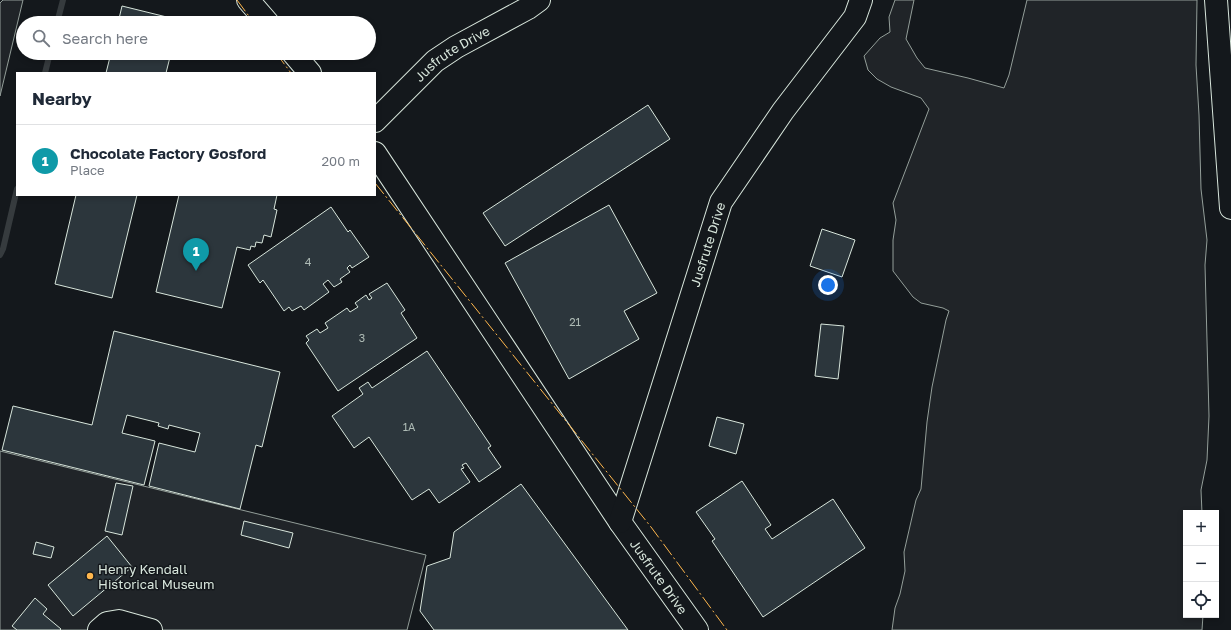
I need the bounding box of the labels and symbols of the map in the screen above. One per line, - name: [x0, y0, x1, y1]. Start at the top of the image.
- street label: Jusfrute Drive: [411, 22, 492, 85]
- street label: Jusfrute Drive: [687, 200, 728, 289]
- pin: 1: [183, 238, 209, 271]
- house number: 4: [305, 255, 312, 268]
- your location: [818, 275, 838, 295]
- house number: 21: [569, 315, 581, 328]
- house number: 3: [359, 331, 365, 344]
- house number: 1A: [403, 420, 416, 433]
- street label: Jusfrute Drive: [627, 536, 691, 617]
- place label: Henry Kendall Historical Museum: [98, 561, 215, 592]
- marker: Henry Kendall Historical Museum: [85, 571, 95, 581]

